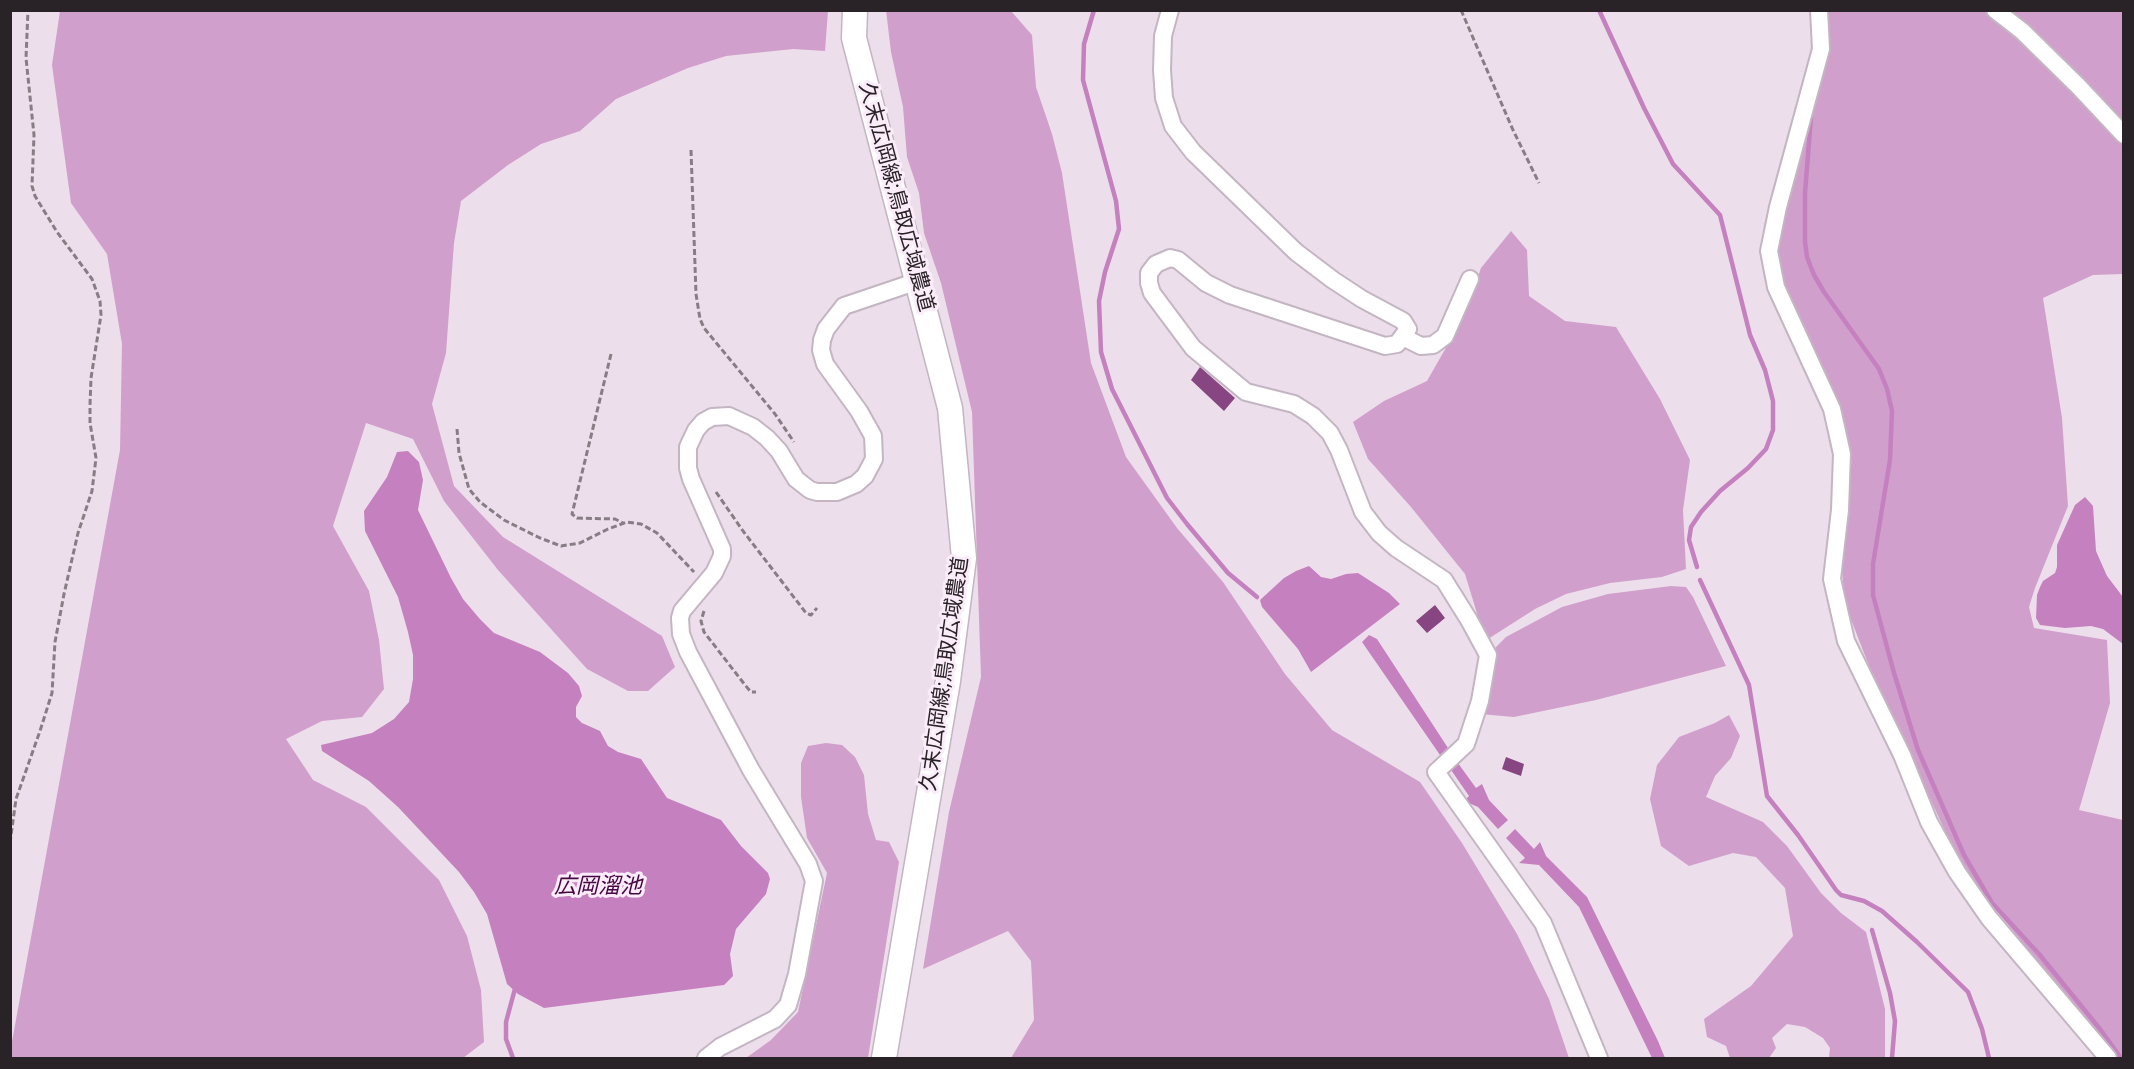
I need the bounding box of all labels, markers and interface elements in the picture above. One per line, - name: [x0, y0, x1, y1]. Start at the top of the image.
- street label: 久末広岡線;鳥取広域農道: [853, 80, 939, 314]
- street label: 久末広岡線;鳥取広域農道: [916, 555, 974, 793]
- water label: 広岡溜池: [554, 874, 642, 900]

